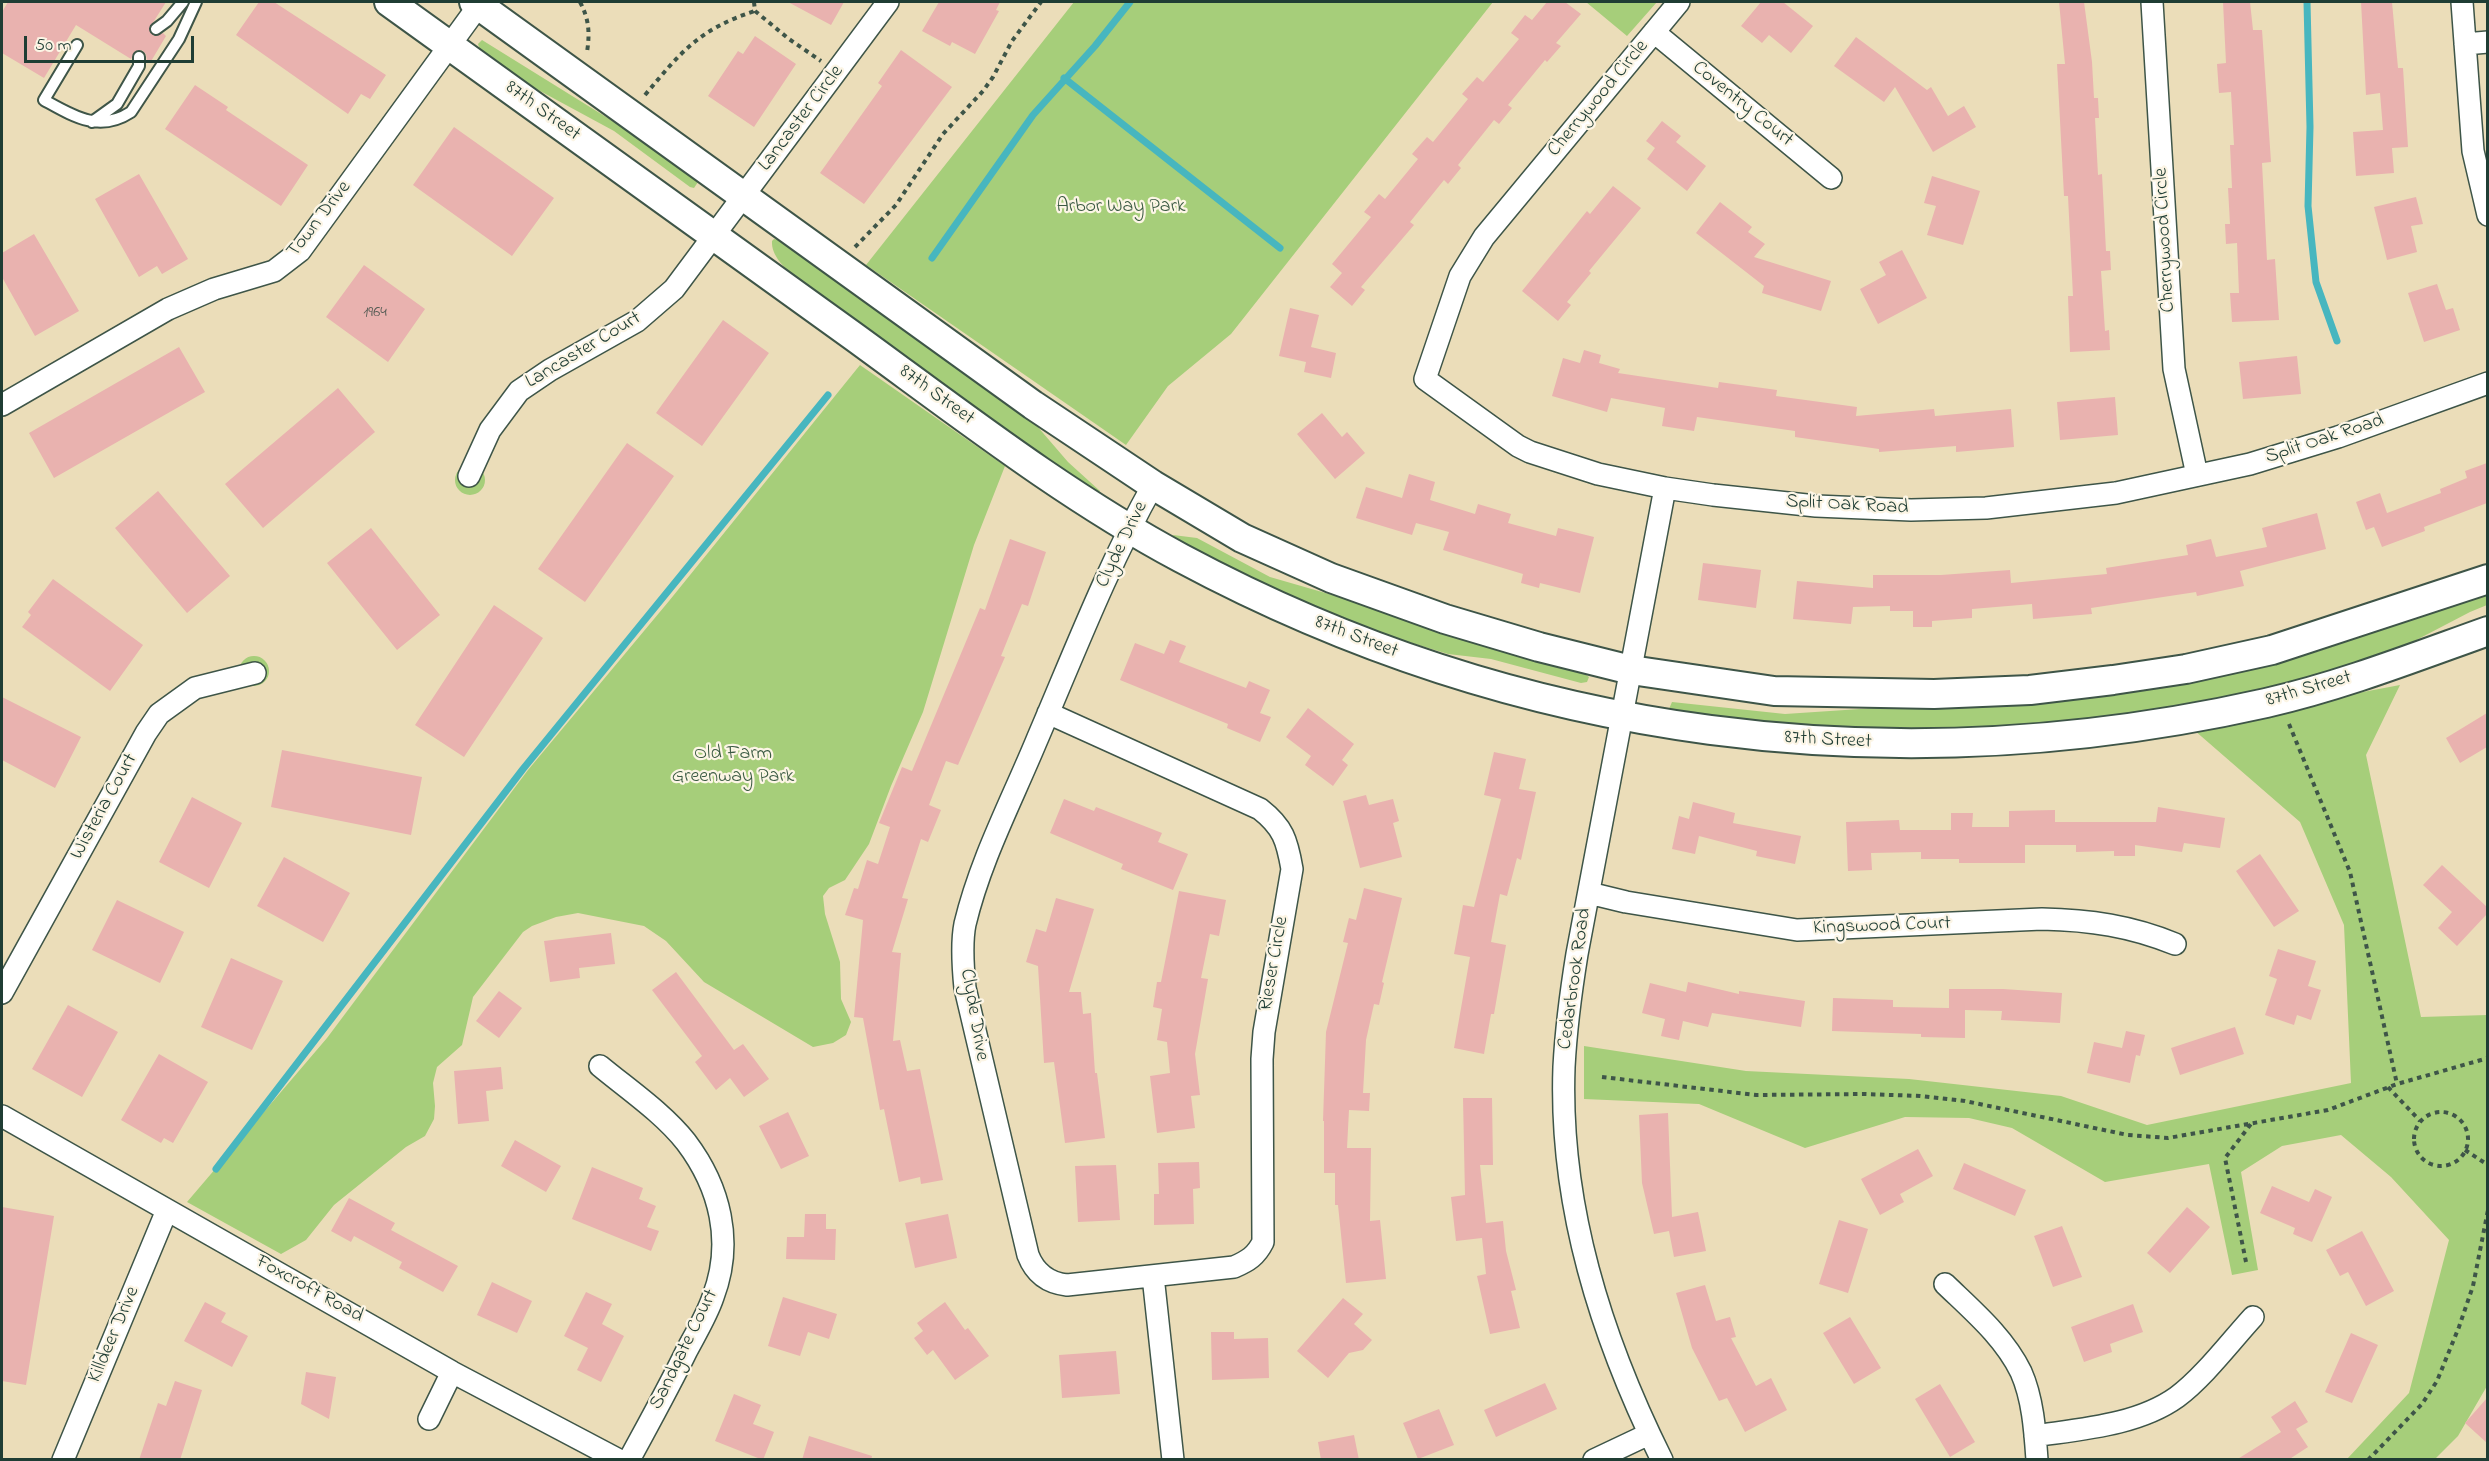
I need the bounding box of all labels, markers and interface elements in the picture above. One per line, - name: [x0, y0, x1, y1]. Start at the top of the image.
- scale bar: [27, 24, 196, 62]
- text: 50 m: [35, 33, 72, 59]
- street label: Cherrywood Circle: [1543, 36, 1655, 162]
- street label: Coventry Court: [1687, 57, 1797, 153]
- street label: Lancaster Circle: [754, 61, 850, 177]
- street label: 87th Street: [500, 77, 584, 147]
- street label: Cherrywood Circle: [2150, 167, 2182, 313]
- street label: Town Drive: [283, 177, 357, 263]
- park label: Arbor Way Park: [1056, 196, 1186, 220]
- house number: 1964: [363, 303, 387, 323]
- street label: Lancaster Court: [522, 307, 646, 395]
- street label: 87th Street: [894, 361, 978, 431]
- street label: Split Oak Road: [2263, 410, 2387, 470]
- street label: Split Oak Road: [1785, 491, 1909, 521]
- street label: Clyde Drive: [1092, 498, 1154, 592]
- street label: 87th Street: [1311, 611, 1401, 665]
- street label: 87th Street: [2264, 666, 2354, 714]
- street label: 87th Street: [1784, 727, 1872, 755]
- park label: Old Farm Greenway Park: [672, 743, 794, 790]
- street label: Wisteria Court: [66, 750, 144, 864]
- street label: Cedarbrook Road: [1554, 907, 1598, 1051]
- street label: Kingswood Court: [1813, 913, 1951, 941]
- street label: Rieser Circle: [1255, 915, 1295, 1013]
- street label: Clyde Drive: [953, 967, 993, 1063]
- street label: Foxcroft Road: [251, 1251, 367, 1329]
- street label: Killdeer Drive: [84, 1283, 146, 1387]
- street label: Sandgate Court: [646, 1286, 724, 1414]

